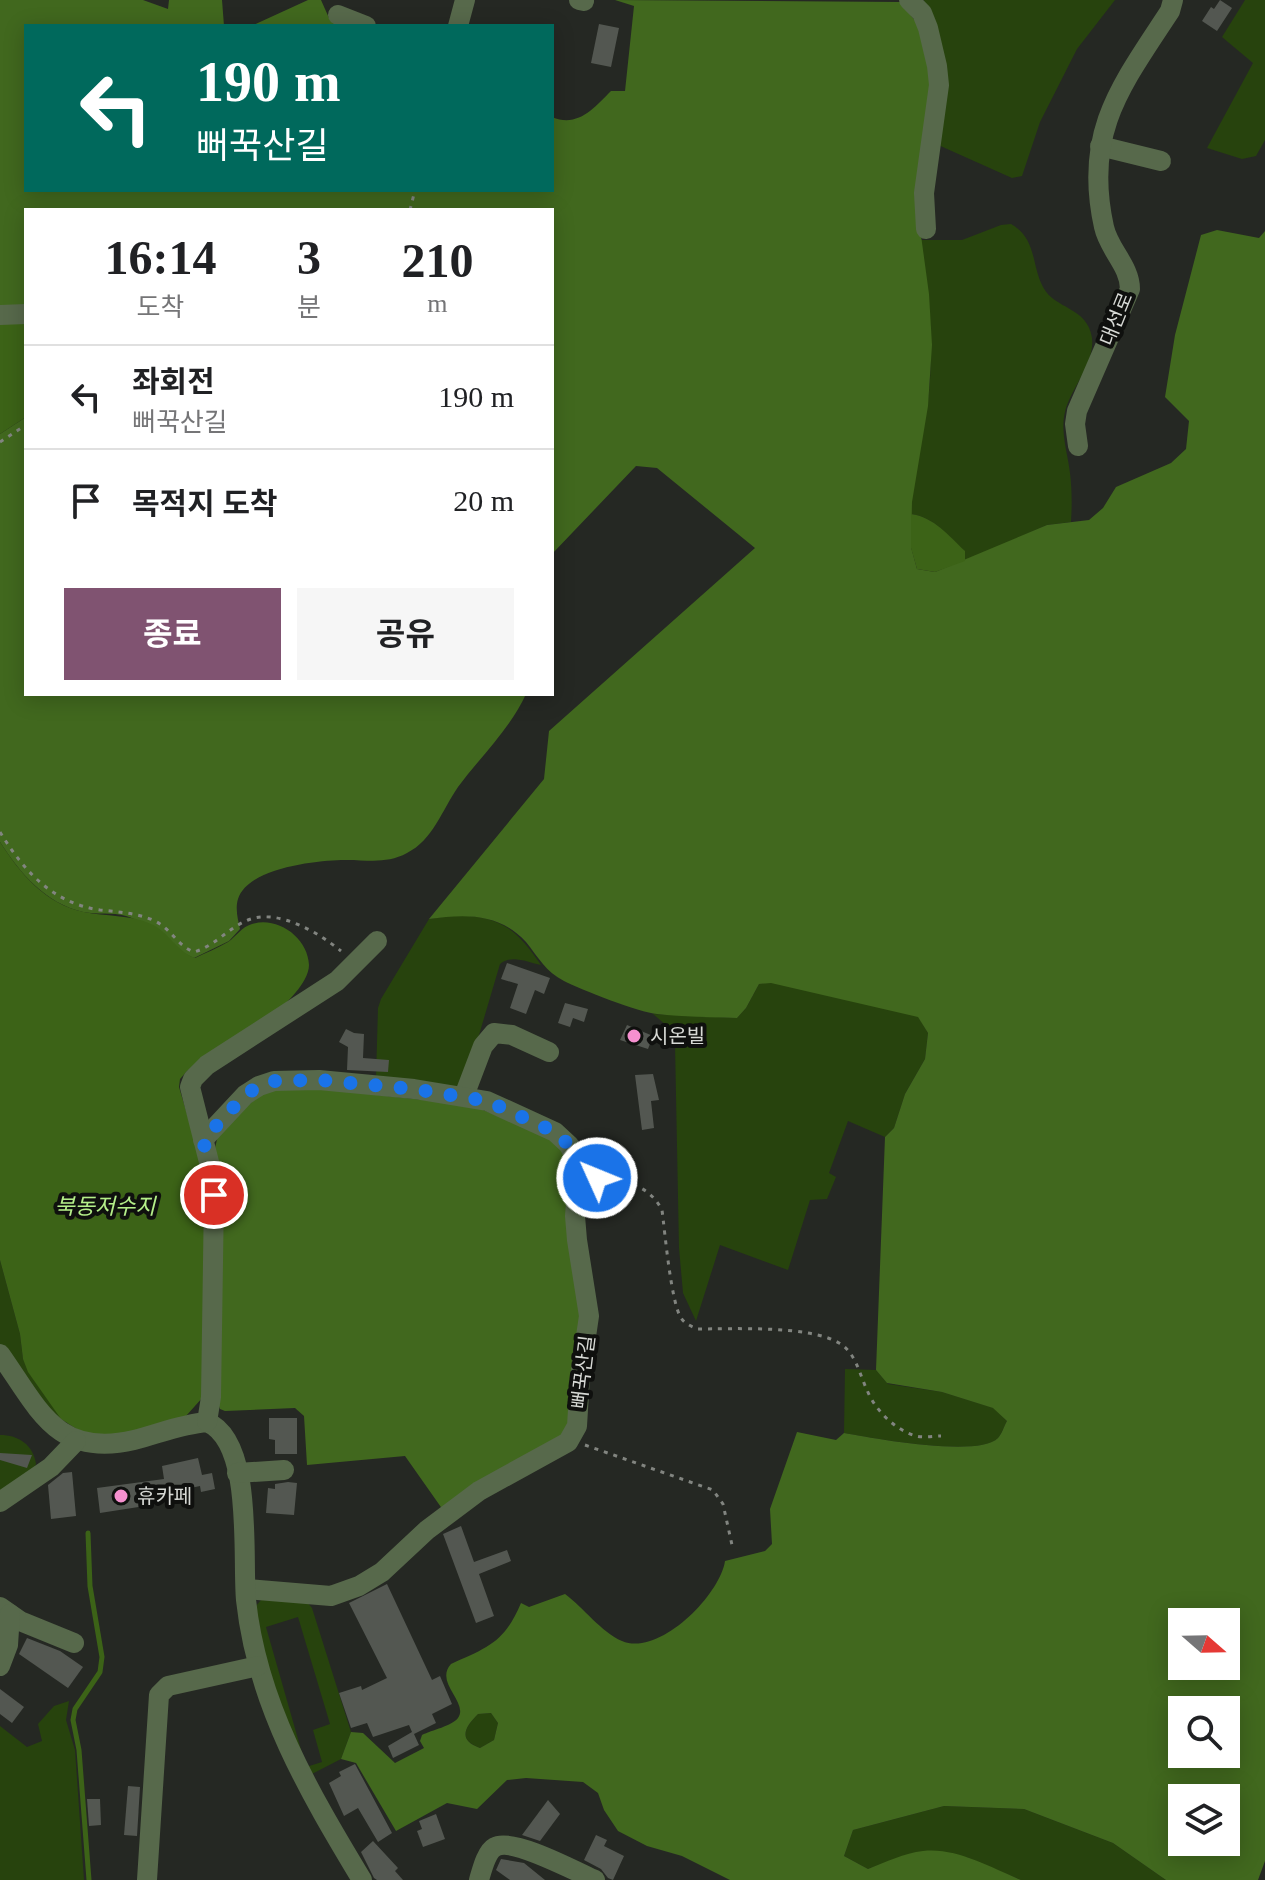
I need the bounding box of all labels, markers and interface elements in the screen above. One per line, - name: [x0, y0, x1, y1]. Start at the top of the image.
- text: 190 m: [196, 51, 341, 113]
- icon: left: [64, 56, 168, 160]
- text: 뻐꾹산길: [196, 126, 328, 166]
- text: 16:14: [105, 231, 216, 284]
- text: 3: [297, 231, 321, 284]
- text: 210: [401, 234, 473, 287]
- text: m: [427, 289, 448, 318]
- street label: 대선로: [1095, 289, 1137, 349]
- text: 도착: [137, 293, 184, 322]
- text: 분: [297, 293, 321, 322]
- text: 좌회전: [132, 365, 215, 398]
- icon: left: [64, 375, 108, 419]
- text: 190 m: [438, 380, 514, 413]
- text: 뻐꾹산길: [132, 408, 228, 437]
- icon: arrive: [64, 479, 108, 523]
- text: 20 m: [453, 484, 514, 517]
- text: 목적지 도착: [132, 487, 278, 520]
- button: 종료: [64, 588, 281, 680]
- button: 공유: [297, 588, 514, 680]
- place label: 시온빌: [650, 1025, 705, 1047]
- marker: 시온빌: [625, 1027, 643, 1045]
- position arrow: [555, 1136, 639, 1220]
- pin: [180, 1161, 248, 1229]
- icon: arrive: [192, 1173, 236, 1217]
- water label: 북동저수지: [54, 1194, 157, 1219]
- street label: 뻐꾹산길: [568, 1334, 598, 1410]
- place label: 휴카페: [137, 1485, 192, 1507]
- marker: 휴카페: [112, 1487, 130, 1505]
- north arrow: [1168, 1608, 1240, 1680]
- map controls: [1168, 1608, 1240, 1856]
- button: search: [1168, 1696, 1240, 1768]
- button: layers: [1168, 1784, 1240, 1856]

